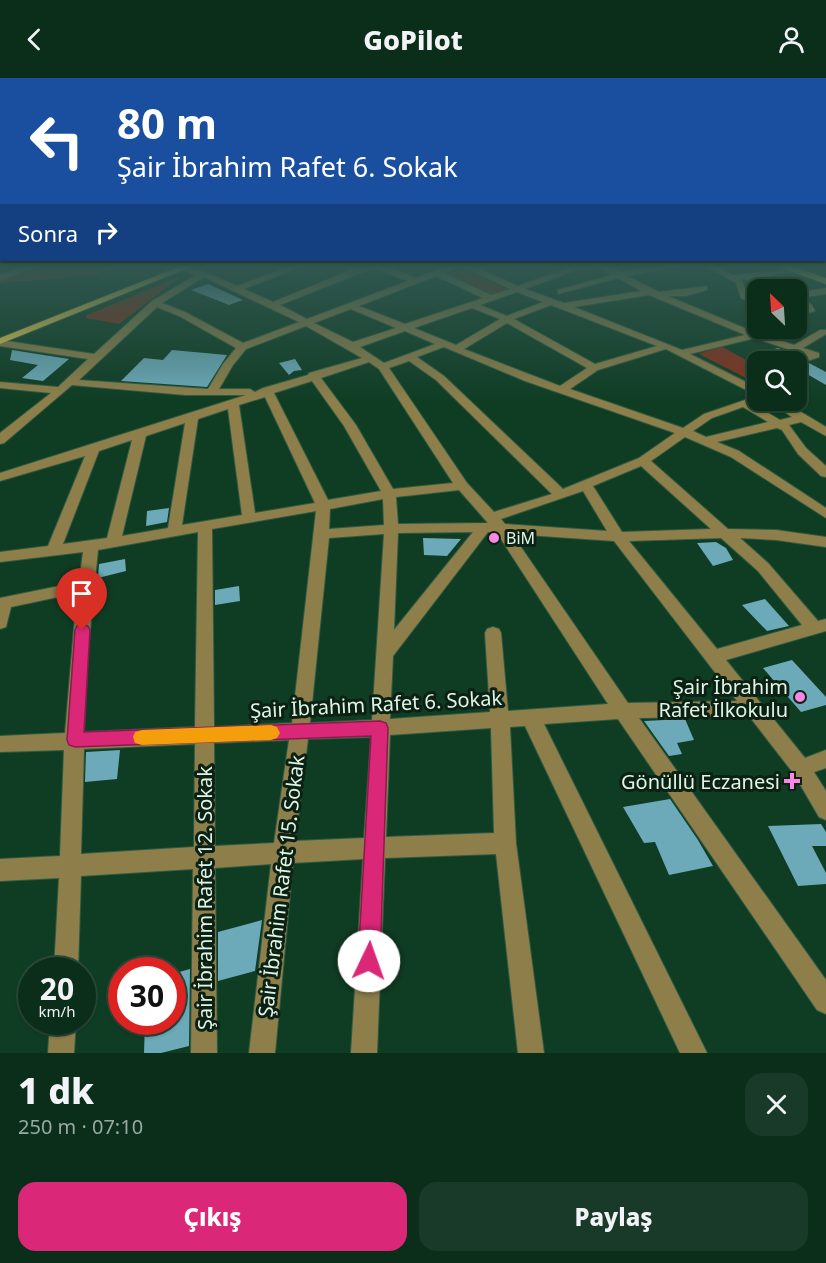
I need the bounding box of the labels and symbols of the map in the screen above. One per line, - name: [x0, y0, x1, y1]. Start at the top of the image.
- north arrow: [747, 279, 807, 339]
- place label: BiM: [506, 527, 535, 549]
- marker: BiM: [487, 531, 501, 545]
- pin: [56, 568, 107, 630]
- place label: Şair İbrahim Rafet İlkokulu: [658, 673, 788, 723]
- street label: Şair İbrahim Rafet 6. Sokak: [249, 684, 503, 724]
- marker: Şair İbrahim Rafet İlkokulu: [793, 690, 807, 704]
- street label: Şair İbrahim Rafet 15. Sokak: [252, 753, 311, 1019]
- street label: Şair İbrahim Rafet 12. Sokak: [191, 766, 218, 1030]
- place label: Gönüllü Eczanesi: [621, 768, 780, 795]
- marker: Gönüllü Eczanesi: [785, 774, 799, 788]
- position arrow: [337, 929, 401, 993]
- speed limit sign: 30: [108, 957, 186, 1035]

